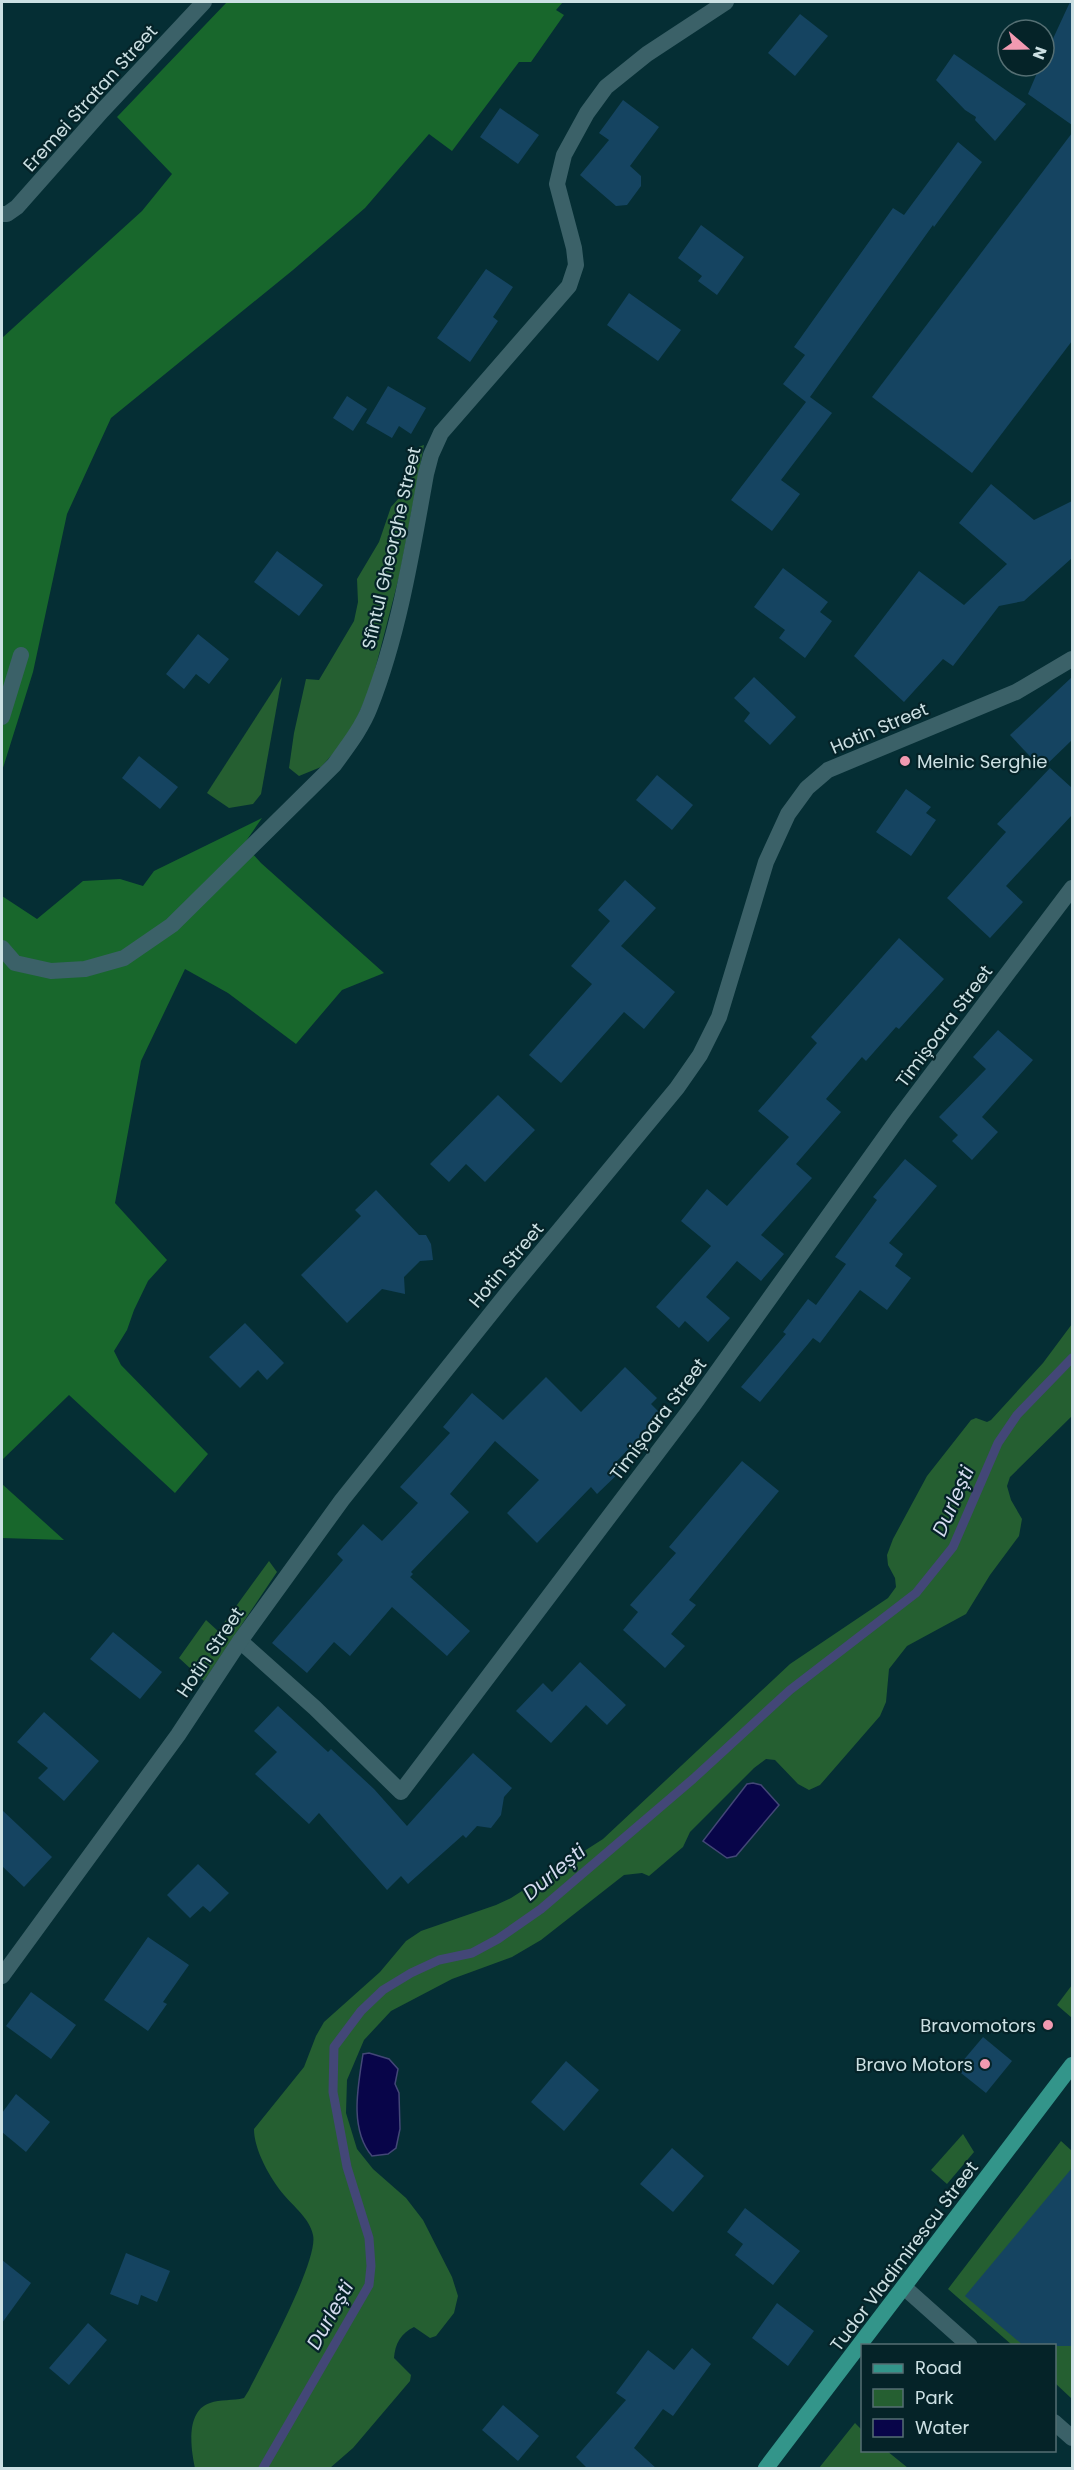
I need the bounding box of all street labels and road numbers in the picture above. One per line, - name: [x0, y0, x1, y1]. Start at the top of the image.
- street label: Eremei Stratan Street: [17, 19, 163, 177]
- street label: Sfîntul Gheorghe Street: [356, 444, 426, 652]
- street label: Hotin Street: [826, 696, 932, 760]
- street label: Timișoara Street: [890, 960, 998, 1092]
- street label: Hotin Street: [463, 1217, 549, 1313]
- street label: Timișoara Street: [604, 1353, 712, 1485]
- street label: Hotin Street: [171, 1602, 249, 1702]
- street label: Tudor Vladimirescu Street: [824, 2156, 984, 2356]

